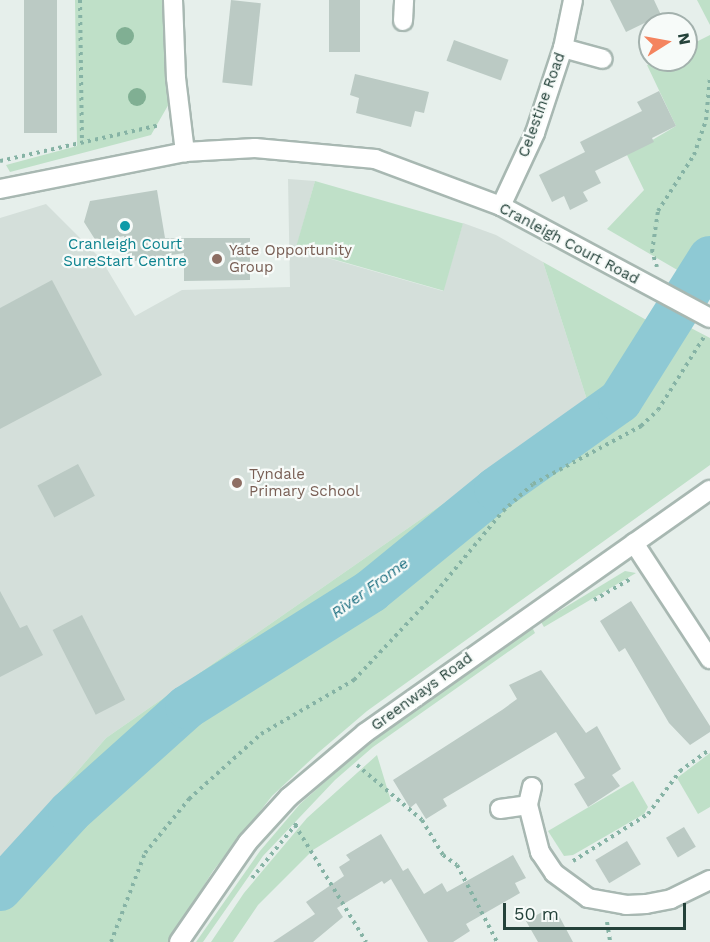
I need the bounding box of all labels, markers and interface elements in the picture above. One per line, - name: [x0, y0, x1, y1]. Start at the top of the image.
- north arrow: [638, 12, 698, 72]
- text: N: [674, 31, 695, 46]
- street label: Celestine Road: [515, 50, 569, 160]
- street label: Cranleigh Court Road: [496, 199, 642, 289]
- marker: Cranleigh Court SureStart Centre: [118, 219, 132, 233]
- place label: Cranleigh Court SureStart Centre: [63, 235, 187, 270]
- place label: Yate Opportunity Group: [229, 241, 352, 276]
- marker: Yate Opportunity Group: [210, 252, 224, 266]
- place label: Tyndale Primary School: [249, 465, 360, 500]
- marker: Tyndale Primary School: [230, 476, 244, 490]
- water label: River Frome: [327, 553, 413, 623]
- street label: Greenways Road: [368, 649, 476, 735]
- scale bar: [506, 891, 689, 929]
- text: 50 m: [514, 903, 559, 924]

